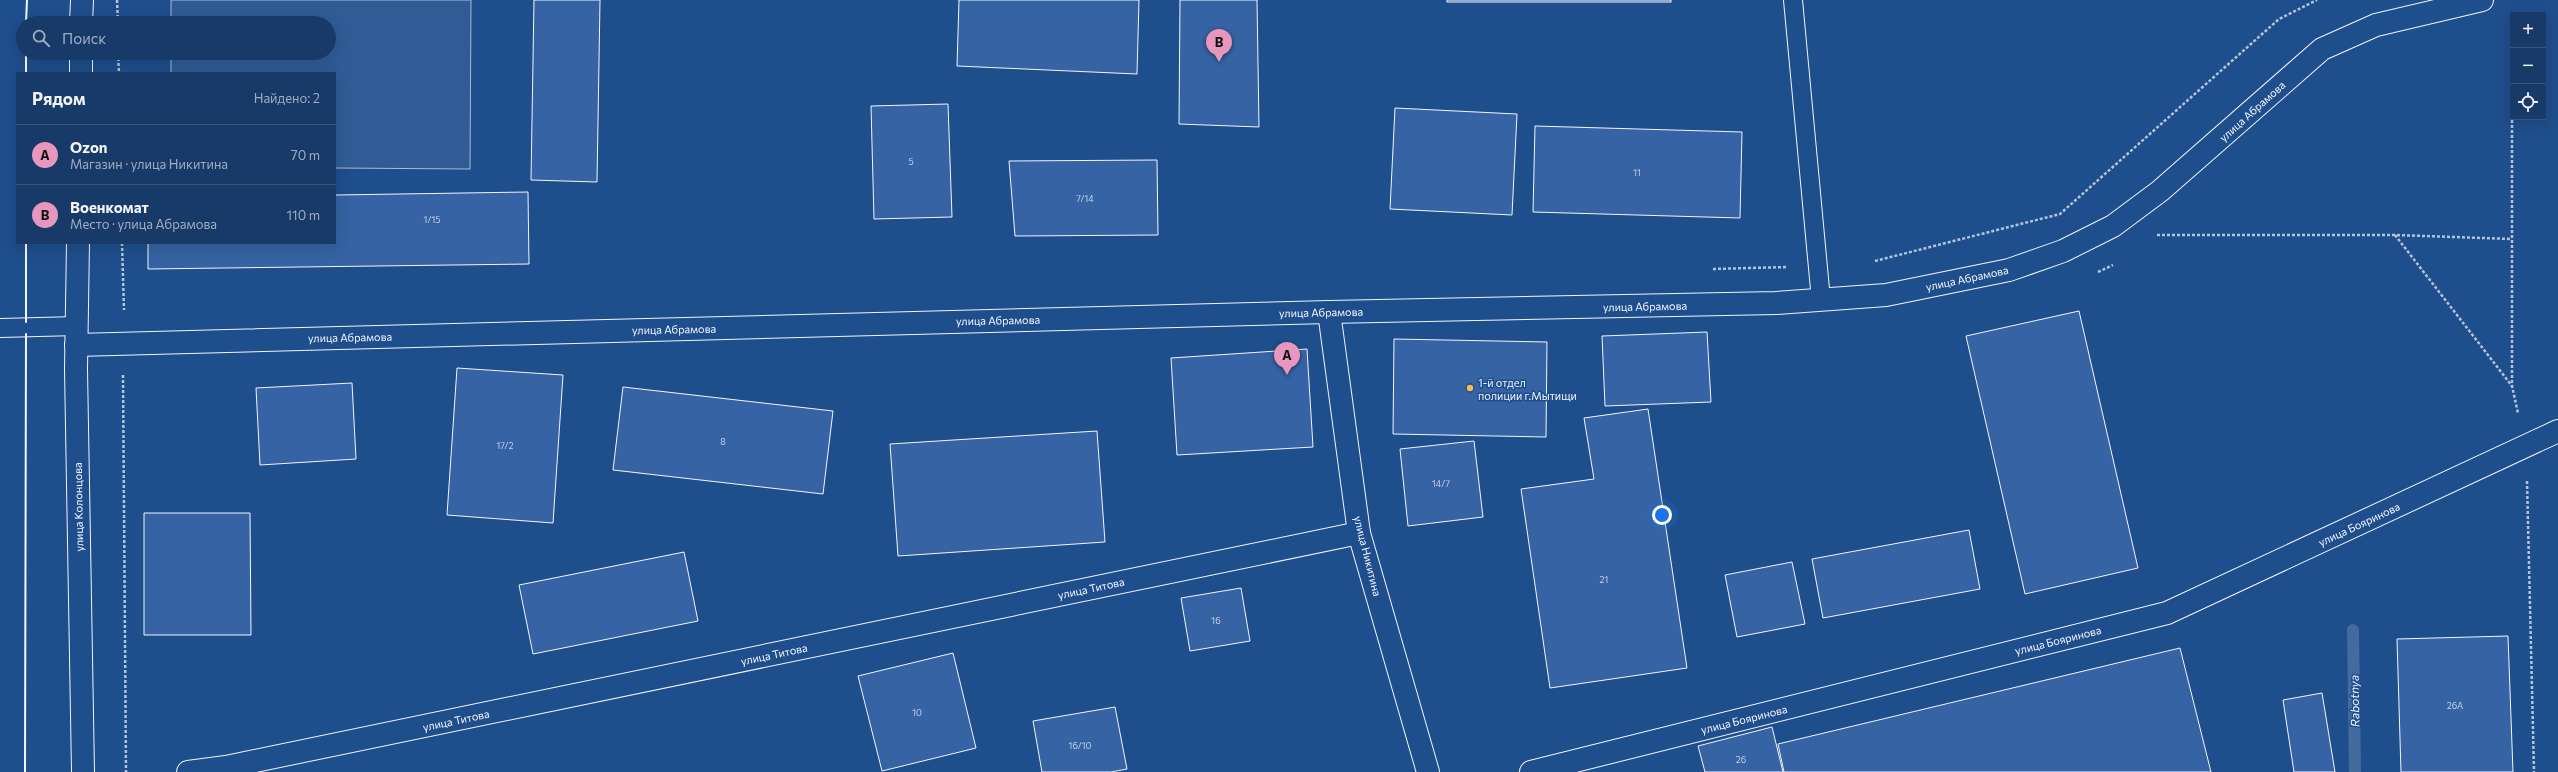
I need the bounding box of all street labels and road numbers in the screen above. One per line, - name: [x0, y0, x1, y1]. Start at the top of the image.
- street label: улица Абрамова: [2216, 78, 2288, 144]
- street label: улица Абрамова: [1924, 263, 2010, 293]
- street label: улица Абрамова: [1603, 299, 1687, 313]
- street label: улица Абрамова: [1279, 305, 1363, 319]
- street label: улица Абрамова: [956, 313, 1040, 327]
- street label: улица Абрамова: [632, 322, 716, 336]
- street label: улица Абрамова: [308, 330, 392, 344]
- street label: улица Колонцова: [71, 462, 85, 552]
- street label: улица Бояринова: [2316, 499, 2402, 549]
- street label: улица Никитина: [1352, 514, 1384, 598]
- street label: улица Титова: [1056, 575, 1126, 601]
- street label: улица Бояринова: [2013, 623, 2103, 657]
- street label: улица Титова: [739, 641, 809, 667]
- street label: улица Бояринова: [1699, 702, 1789, 736]
- street label: улица Титова: [421, 707, 491, 733]

